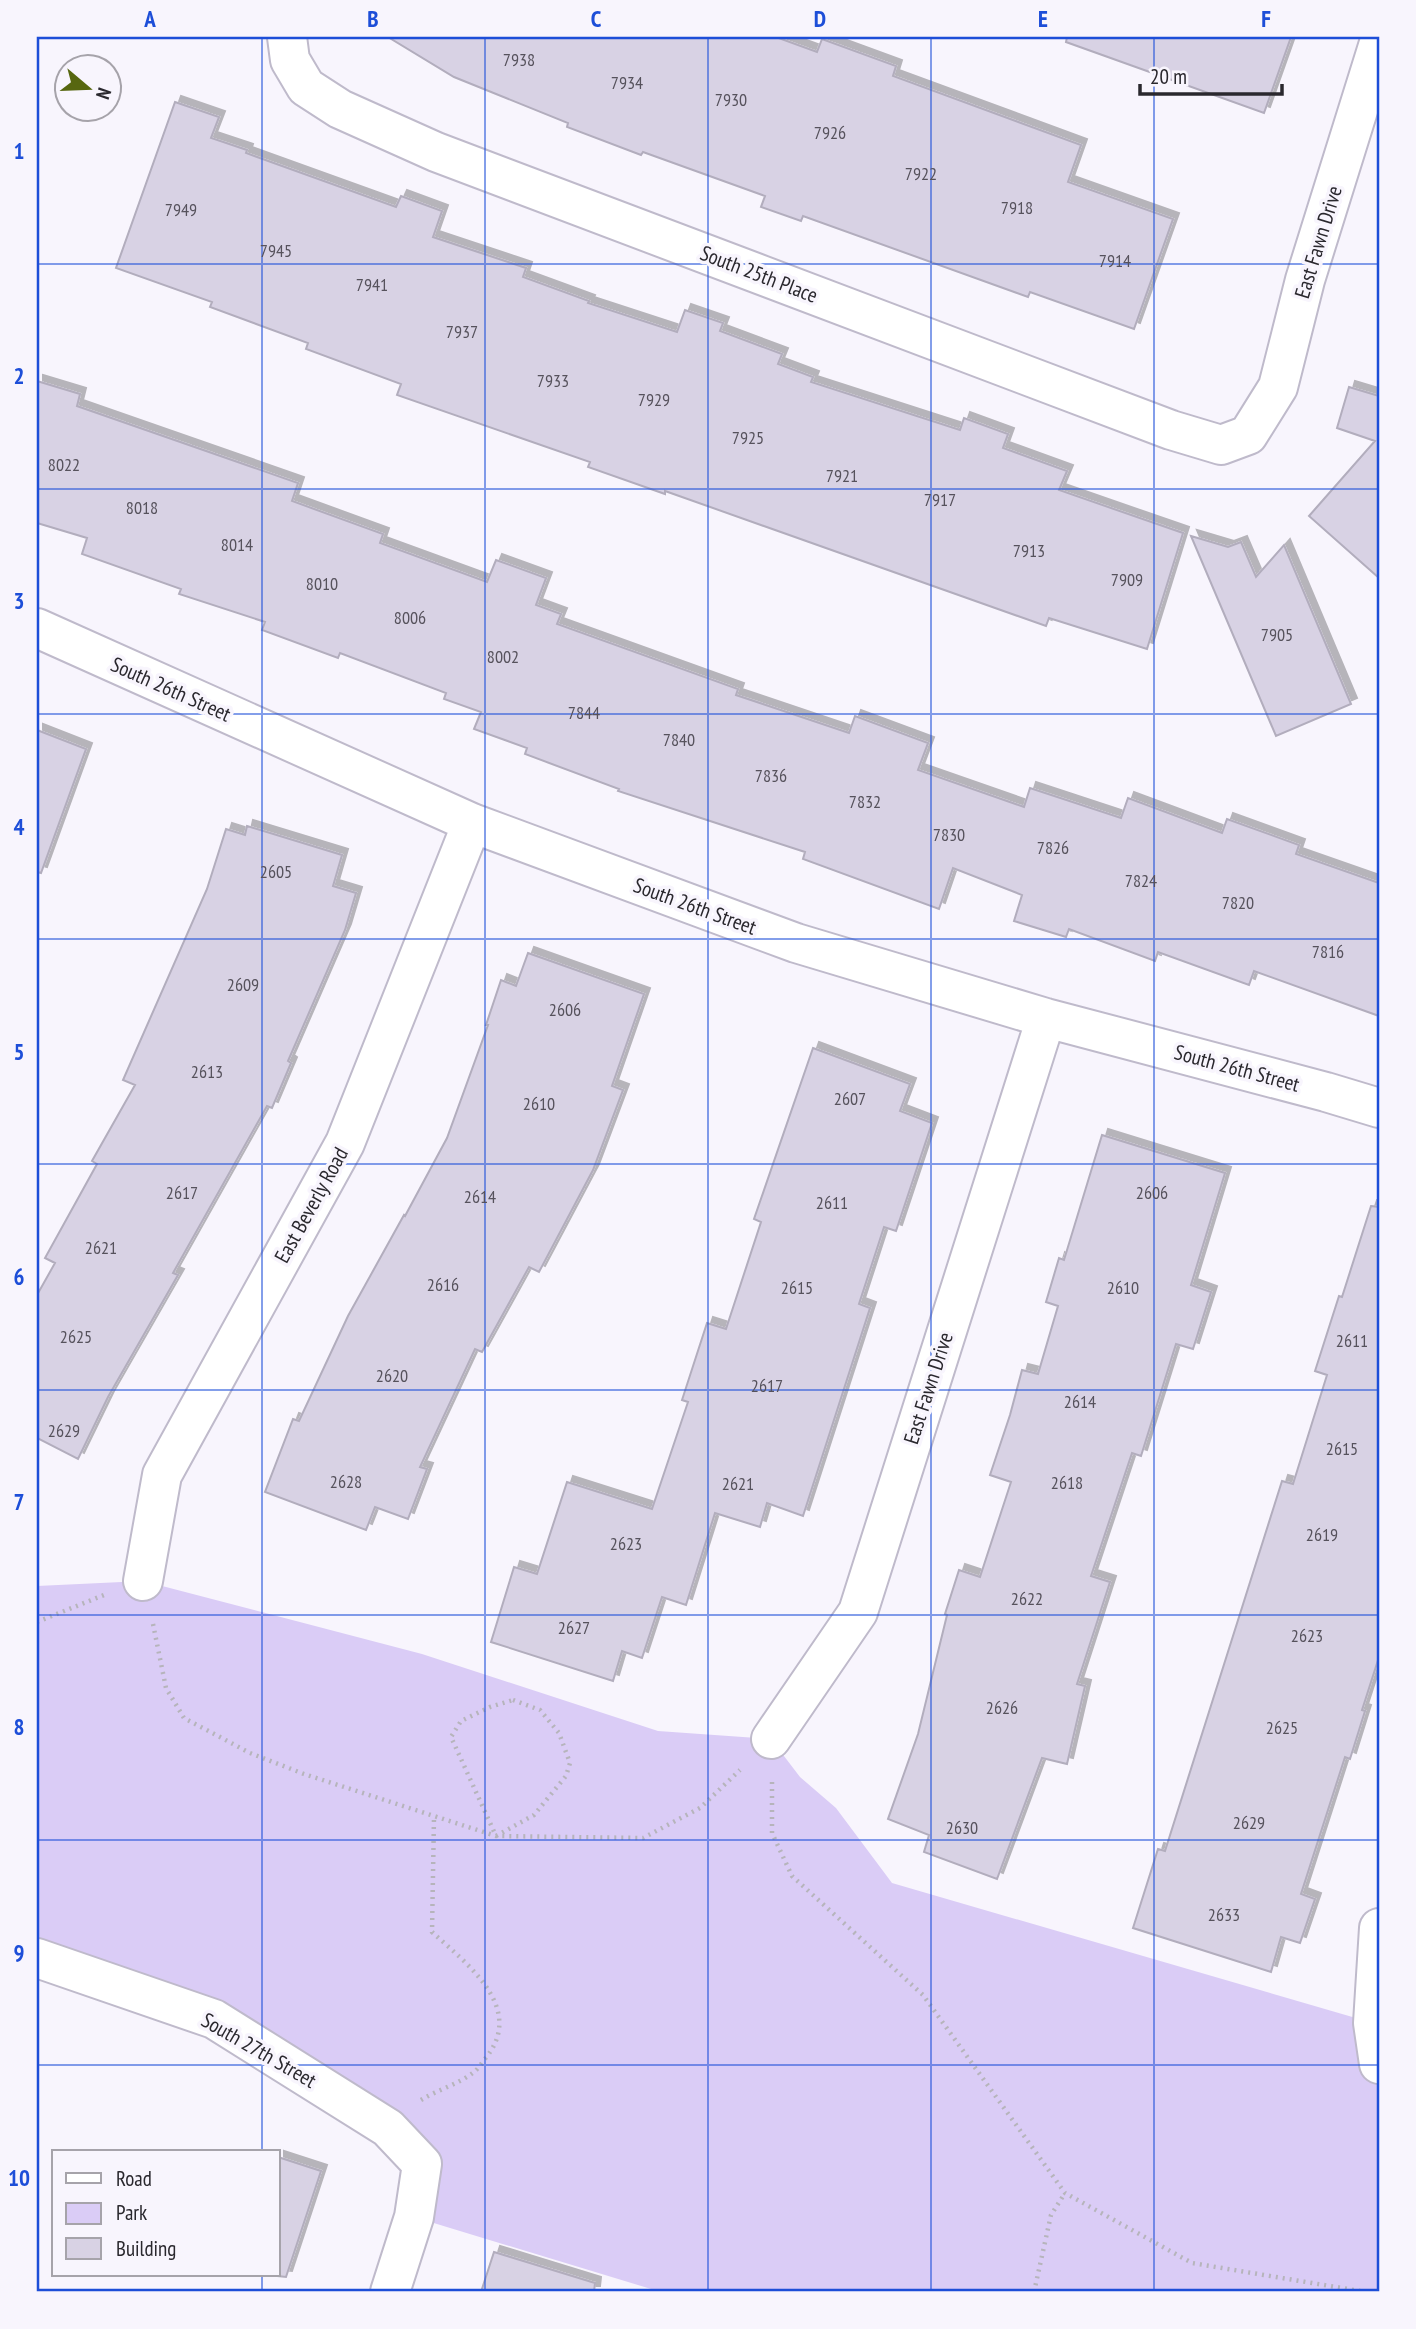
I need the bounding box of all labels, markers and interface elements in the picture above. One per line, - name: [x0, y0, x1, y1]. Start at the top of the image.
- text: A: [143, 4, 156, 33]
- text: B: [367, 4, 379, 33]
- text: C: [591, 4, 602, 33]
- text: D: [814, 4, 826, 33]
- text: E: [1038, 4, 1048, 33]
- text: F: [1261, 4, 1271, 33]
- house number: 7938: [503, 48, 535, 71]
- north arrow: [52, 52, 122, 122]
- scale bar: [1140, 52, 1281, 96]
- text: 20 m: [1150, 63, 1187, 90]
- house number: 7934: [611, 71, 643, 94]
- text: N: [91, 85, 117, 102]
- house number: 7930: [715, 88, 747, 111]
- house number: 7926: [814, 121, 846, 144]
- text: 1: [14, 136, 25, 165]
- house number: 7922: [905, 162, 937, 185]
- street label: East Fawn Drive: [1288, 183, 1348, 301]
- house number: 7918: [1001, 196, 1033, 219]
- house number: 7949: [165, 198, 197, 221]
- house number: 7945: [260, 239, 292, 262]
- street label: South 25th Place: [696, 239, 822, 309]
- house number: 7914: [1099, 249, 1131, 272]
- house number: 7941: [356, 273, 388, 296]
- house number: 7937: [446, 320, 478, 343]
- text: 2: [14, 361, 25, 390]
- house number: 7933: [537, 369, 569, 392]
- house number: 7929: [638, 388, 670, 411]
- house number: 7925: [732, 426, 764, 449]
- house number: 8022: [48, 453, 80, 476]
- house number: 7921: [826, 464, 858, 487]
- house number: 7917: [924, 488, 956, 511]
- house number: 8018: [126, 496, 158, 519]
- house number: 8014: [221, 533, 253, 556]
- house number: 7913: [1013, 539, 1045, 562]
- house number: 7909: [1111, 568, 1143, 591]
- house number: 8010: [306, 572, 338, 595]
- text: 3: [14, 586, 25, 615]
- house number: 8006: [394, 606, 426, 629]
- house number: 7905: [1261, 623, 1293, 646]
- house number: 8002: [487, 645, 519, 668]
- street label: South 26th Street: [107, 651, 235, 728]
- house number: 7844: [568, 701, 600, 724]
- house number: 7840: [663, 728, 695, 751]
- house number: 7836: [755, 764, 787, 787]
- house number: 7832: [849, 790, 881, 813]
- text: 4: [14, 812, 25, 841]
- house number: 7830: [933, 823, 965, 846]
- house number: 7826: [1037, 836, 1069, 859]
- house number: 2605: [260, 860, 292, 883]
- house number: 7824: [1125, 869, 1157, 892]
- street label: South 26th Street: [630, 871, 760, 941]
- house number: 7820: [1222, 891, 1254, 914]
- house number: 7816: [1312, 940, 1344, 963]
- house number: 2609: [227, 973, 259, 996]
- house number: 2606: [549, 998, 581, 1021]
- text: 5: [14, 1037, 25, 1066]
- street label: South 26th Street: [1171, 1038, 1303, 1098]
- house number: 2613: [191, 1060, 223, 1083]
- house number: 2607: [834, 1087, 866, 1110]
- house number: 2610: [523, 1092, 555, 1115]
- street label: East Beverly Road: [268, 1142, 354, 1268]
- house number: 2617: [166, 1181, 198, 1204]
- house number: 2606: [1136, 1181, 1168, 1204]
- house number: 2614: [464, 1185, 496, 1208]
- house number: 2611: [816, 1191, 848, 1214]
- house number: 2621: [85, 1236, 117, 1259]
- text: 6: [14, 1262, 25, 1291]
- house number: 2616: [427, 1273, 459, 1296]
- house number: 2615: [781, 1276, 813, 1299]
- house number: 2610: [1107, 1276, 1139, 1299]
- house number: 2625: [60, 1325, 92, 1348]
- street label: East Fawn Drive: [897, 1329, 959, 1447]
- house number: 2611: [1336, 1329, 1368, 1352]
- house number: 2620: [376, 1364, 408, 1387]
- house number: 2617: [751, 1374, 783, 1397]
- house number: 2614: [1064, 1390, 1096, 1413]
- house number: 2629: [48, 1419, 80, 1442]
- house number: 2615: [1326, 1437, 1358, 1460]
- house number: 2628: [330, 1470, 362, 1493]
- house number: 2618: [1051, 1471, 1083, 1494]
- house number: 2621: [722, 1472, 754, 1495]
- text: 7: [14, 1487, 25, 1516]
- house number: 2619: [1306, 1523, 1338, 1546]
- house number: 2623: [610, 1532, 642, 1555]
- house number: 2622: [1011, 1587, 1043, 1610]
- house number: 2627: [558, 1616, 590, 1639]
- house number: 2623: [1291, 1624, 1323, 1647]
- house number: 2626: [986, 1696, 1018, 1719]
- text: 8: [14, 1712, 25, 1741]
- house number: 2625: [1266, 1716, 1298, 1739]
- house number: 2629: [1233, 1811, 1265, 1834]
- house number: 2630: [946, 1816, 978, 1839]
- house number: 2633: [1208, 1903, 1240, 1926]
- text: 9: [14, 1938, 25, 1967]
- street label: South 27th Street: [197, 2006, 322, 2094]
- legend: [52, 2150, 280, 2276]
- text: 10: [8, 2163, 30, 2192]
- text: Road: [116, 2165, 152, 2192]
- text: Park: [116, 2199, 147, 2226]
- text: Building: [116, 2235, 176, 2262]

